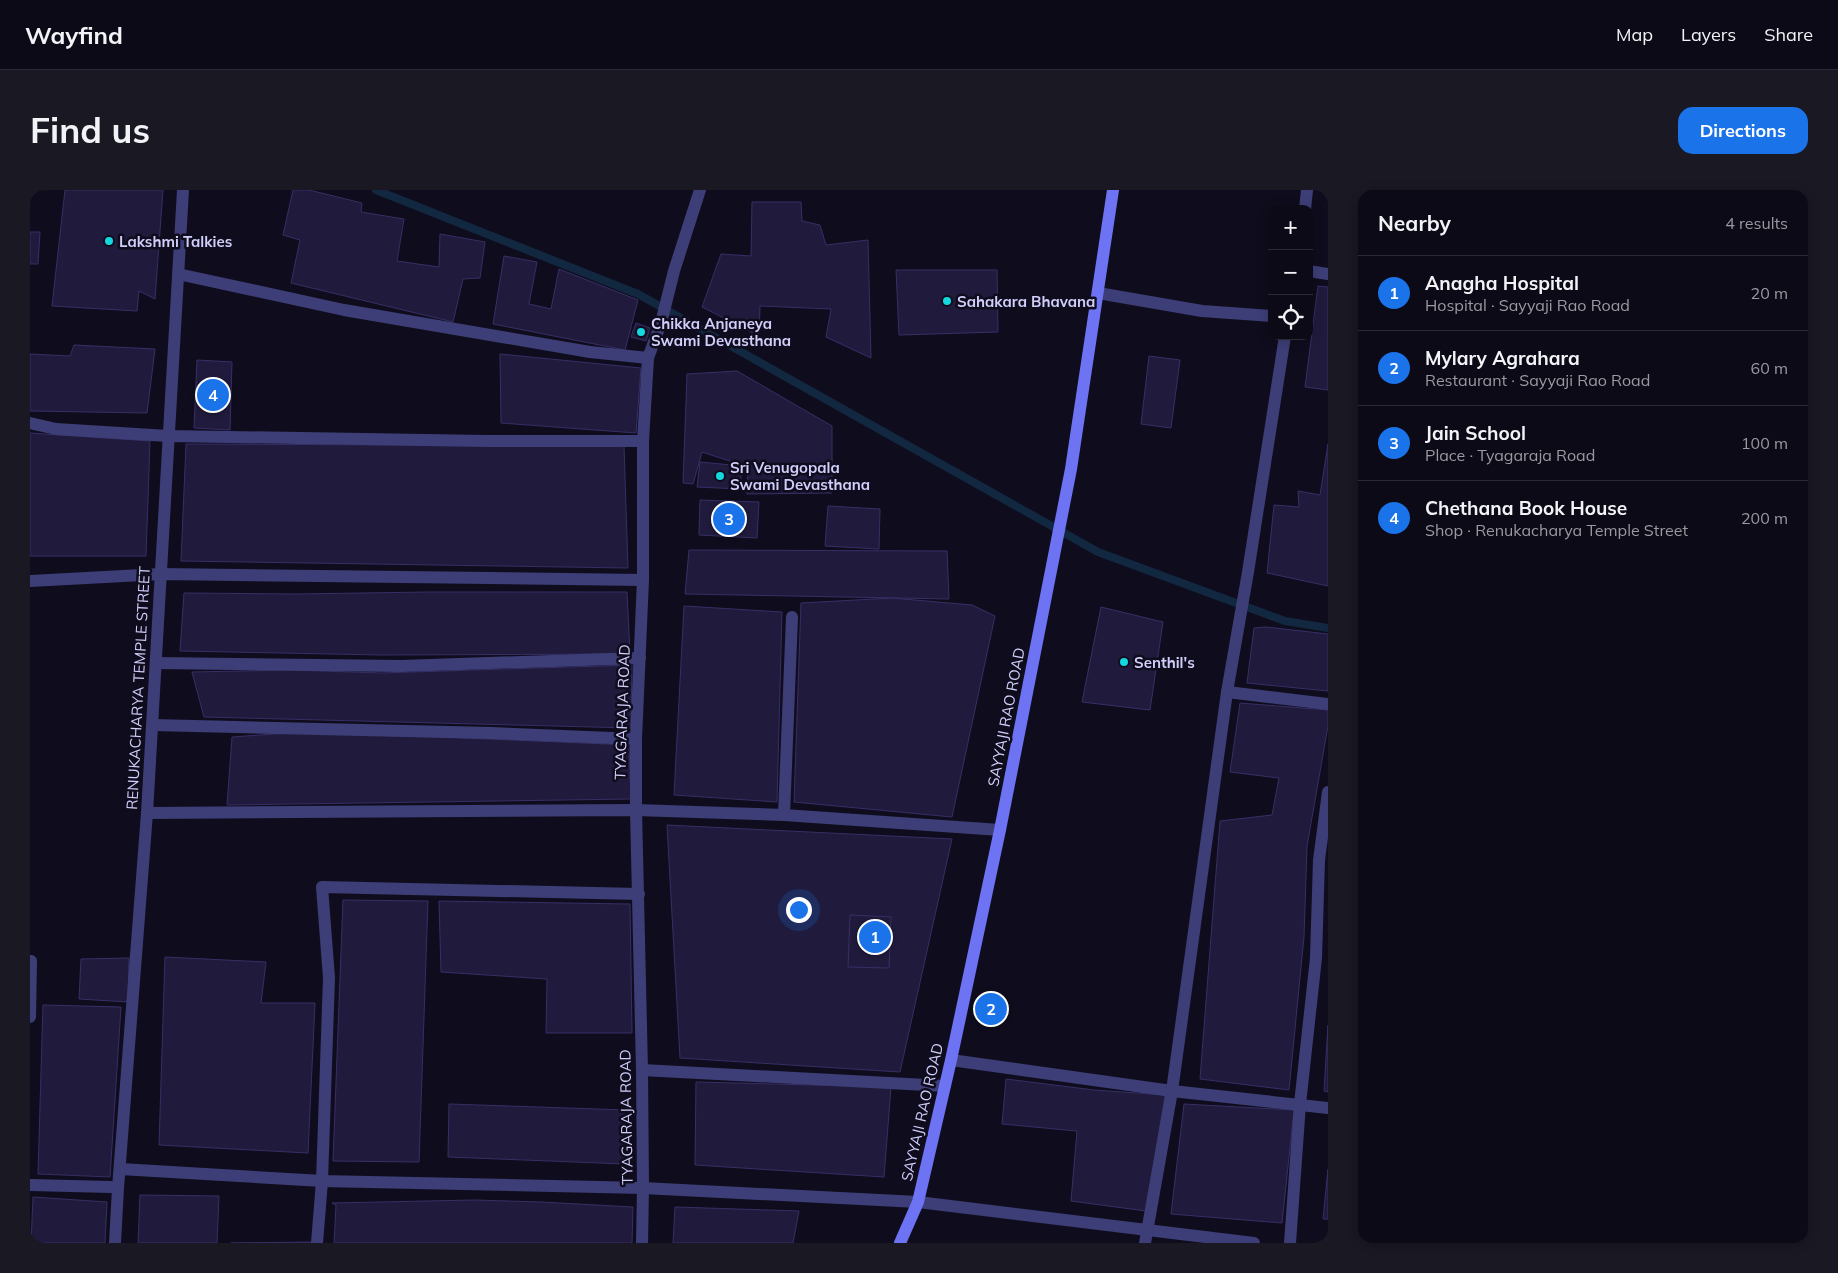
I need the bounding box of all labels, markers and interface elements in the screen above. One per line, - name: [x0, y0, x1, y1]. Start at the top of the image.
- text: Wayfind: [25, 20, 123, 50]
- text: Map: [1616, 23, 1653, 46]
- text: Layers: [1681, 23, 1736, 46]
- text: Share: [1764, 23, 1813, 46]
- button: Directions: [1678, 107, 1808, 154]
- text: Find us: [30, 108, 150, 152]
- map controls: [1268, 205, 1313, 340]
- button: +: [1268, 205, 1313, 250]
- text: Nearby: [1378, 210, 1451, 236]
- text: 4 results: [1725, 213, 1788, 233]
- place label: Lakshmi Talkies: [119, 232, 232, 251]
- marker: Lakshmi Talkies: [103, 235, 115, 247]
- button: −: [1268, 250, 1313, 295]
- text: Anagha Hospital: [1425, 271, 1579, 295]
- text: 1: [1389, 283, 1399, 303]
- text: 20 m: [1751, 283, 1788, 303]
- place label: Sahakara Bhavana: [957, 292, 1095, 311]
- marker: Sahakara Bhavana: [941, 295, 953, 307]
- button: locate: [1268, 295, 1313, 340]
- text: Hospital · Sayyaji Rao Road: [1425, 295, 1630, 315]
- place label: Chikka Anjaneya Swami Devasthana: [651, 314, 791, 350]
- marker: Chikka Anjaneya Swami Devasthana: [635, 326, 647, 338]
- text: Mylary Agrahara: [1425, 346, 1580, 370]
- text: 2: [1389, 358, 1399, 378]
- text: 60 m: [1751, 358, 1788, 378]
- text: Restaurant · Sayyaji Rao Road: [1425, 370, 1650, 390]
- pin: 4: [197, 376, 229, 414]
- text: Jain School: [1425, 421, 1526, 445]
- text: 3: [1389, 433, 1399, 453]
- text: 100 m: [1741, 433, 1788, 453]
- text: Place · Tyagaraja Road: [1425, 445, 1595, 465]
- place label: Sri Venugopala Swami Devasthana: [730, 458, 870, 494]
- marker: Sri Venugopala Swami Devasthana: [714, 470, 726, 482]
- text: Chethana Book House: [1425, 496, 1627, 520]
- pin: 3: [713, 500, 745, 538]
- text: 4: [1389, 508, 1399, 528]
- text: 200 m: [1741, 508, 1788, 528]
- text: Shop · Renukacharya Temple Street: [1425, 520, 1688, 540]
- street label: RENUKACHARYA TEMPLE STREET: [122, 566, 154, 810]
- street label: TYAGARAJA ROAD: [610, 644, 634, 780]
- street label: SAYYAJI RAO ROAD: [983, 646, 1029, 788]
- place label: Senthil's: [1134, 653, 1195, 672]
- marker: Senthil's: [1118, 656, 1130, 668]
- your location: [786, 897, 812, 923]
- pin: 1: [859, 918, 891, 956]
- pin: 2: [975, 990, 1007, 1028]
- street label: SAYYAJI RAO ROAD: [897, 1041, 947, 1183]
- street label: TYAGARAJA ROAD: [615, 1049, 637, 1185]

